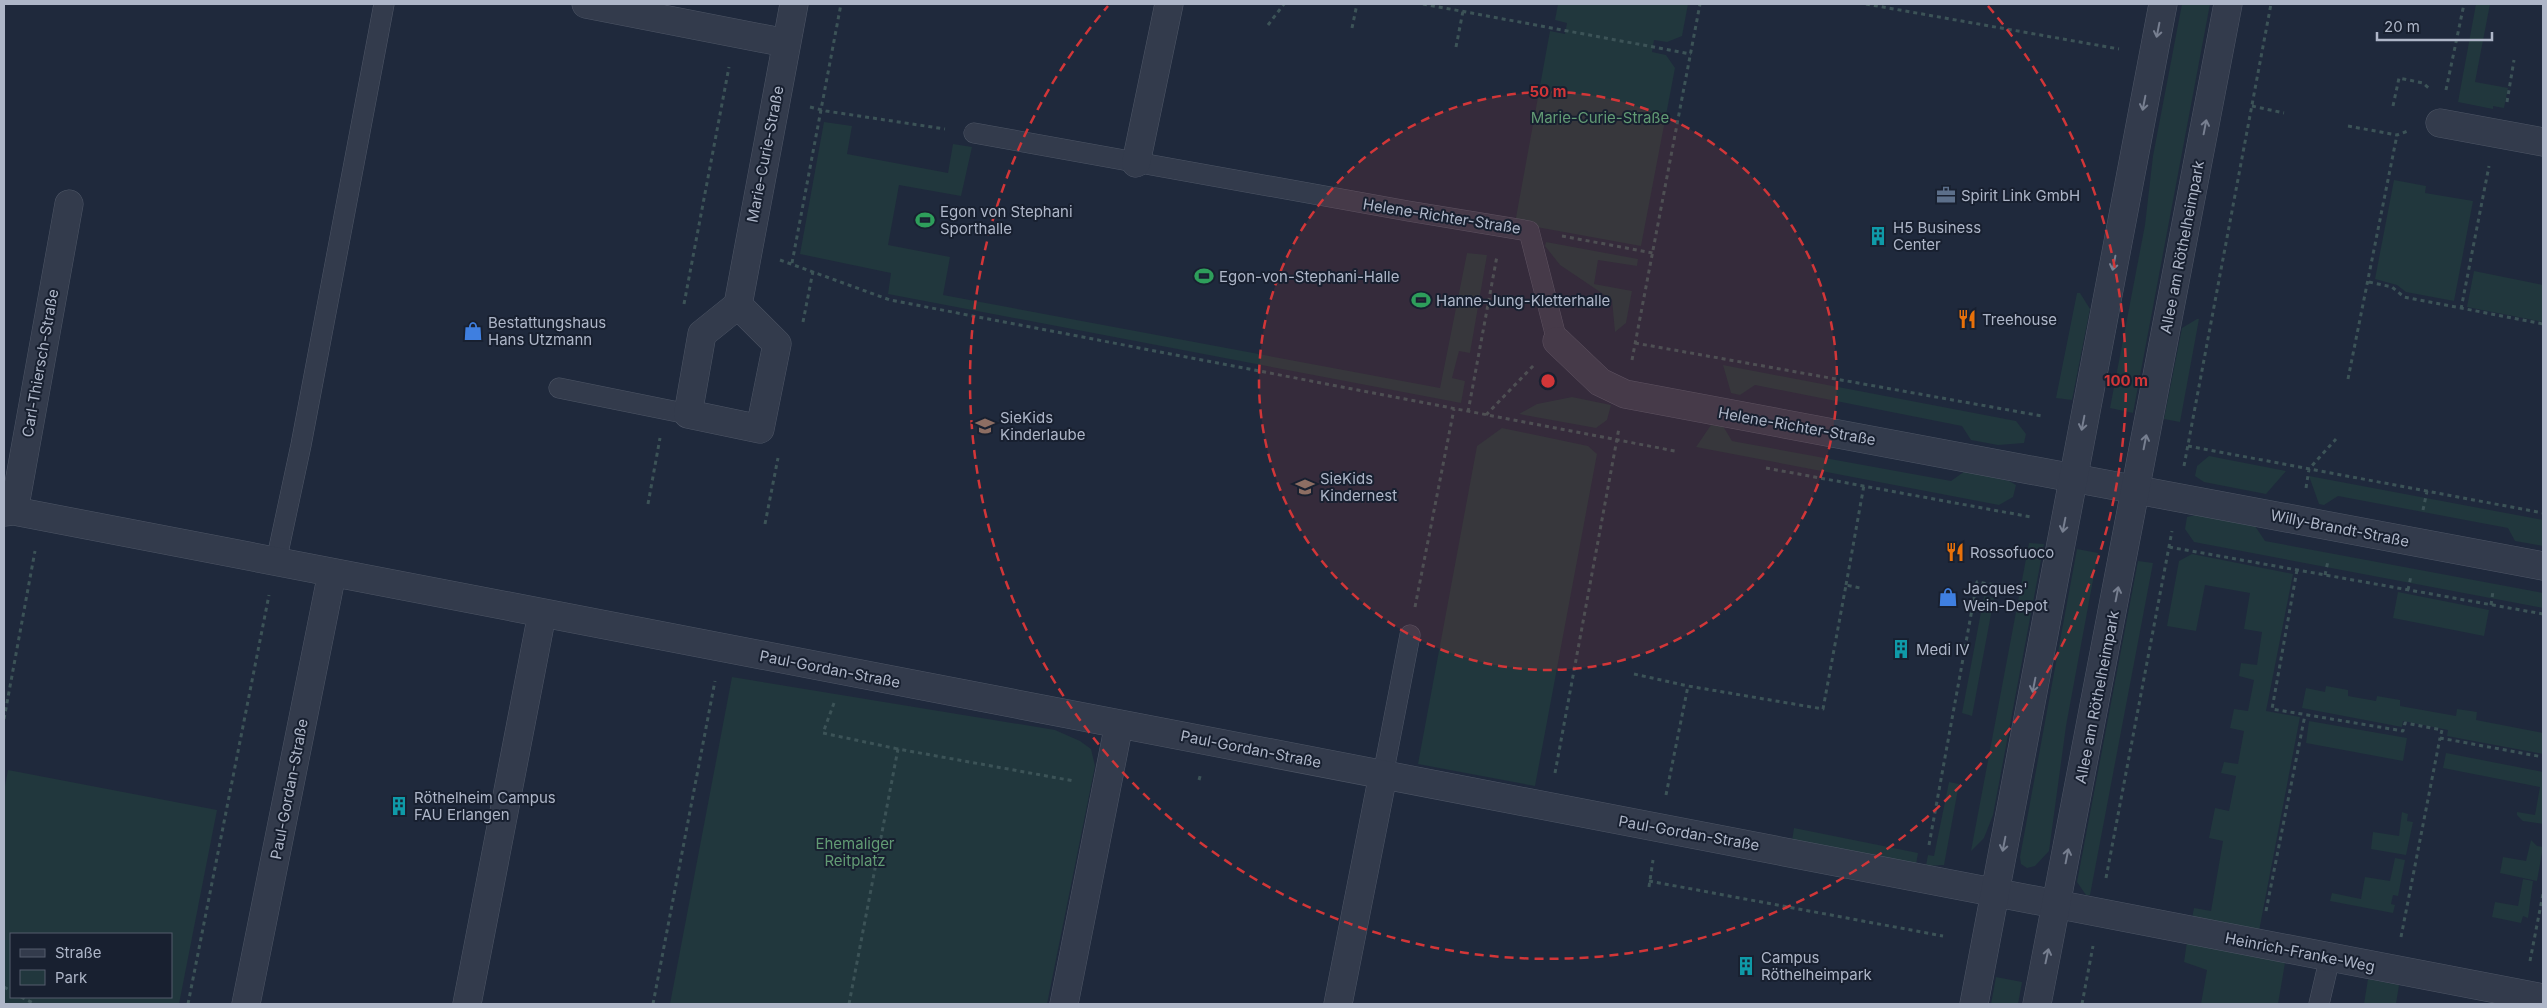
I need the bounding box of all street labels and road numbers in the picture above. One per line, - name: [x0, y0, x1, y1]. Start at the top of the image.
- street label: Marie-Curie-Straße: [742, 84, 788, 224]
- street label: Allee am Röthelheimpark: [2156, 158, 2208, 335]
- street label: Helene-Richter-Straße: [1362, 194, 1522, 238]
- street label: Carl-Thiersch-Straße: [18, 287, 62, 439]
- street label: Helene-Richter-Straße: [1717, 403, 1877, 449]
- street label: Willy-Brandt-Straße: [2269, 505, 2411, 551]
- street label: Allee am Röthelheimpark: [2071, 608, 2123, 785]
- street label: Paul-Gordan-Straße: [758, 646, 902, 692]
- street label: Paul-Gordan-Straße: [266, 717, 312, 861]
- street label: Paul-Gordan-Straße: [1179, 726, 1323, 772]
- street label: Paul-Gordan-Straße: [1617, 811, 1761, 855]
- street label: Heinrich-Franke-Weg: [2223, 928, 2377, 976]

